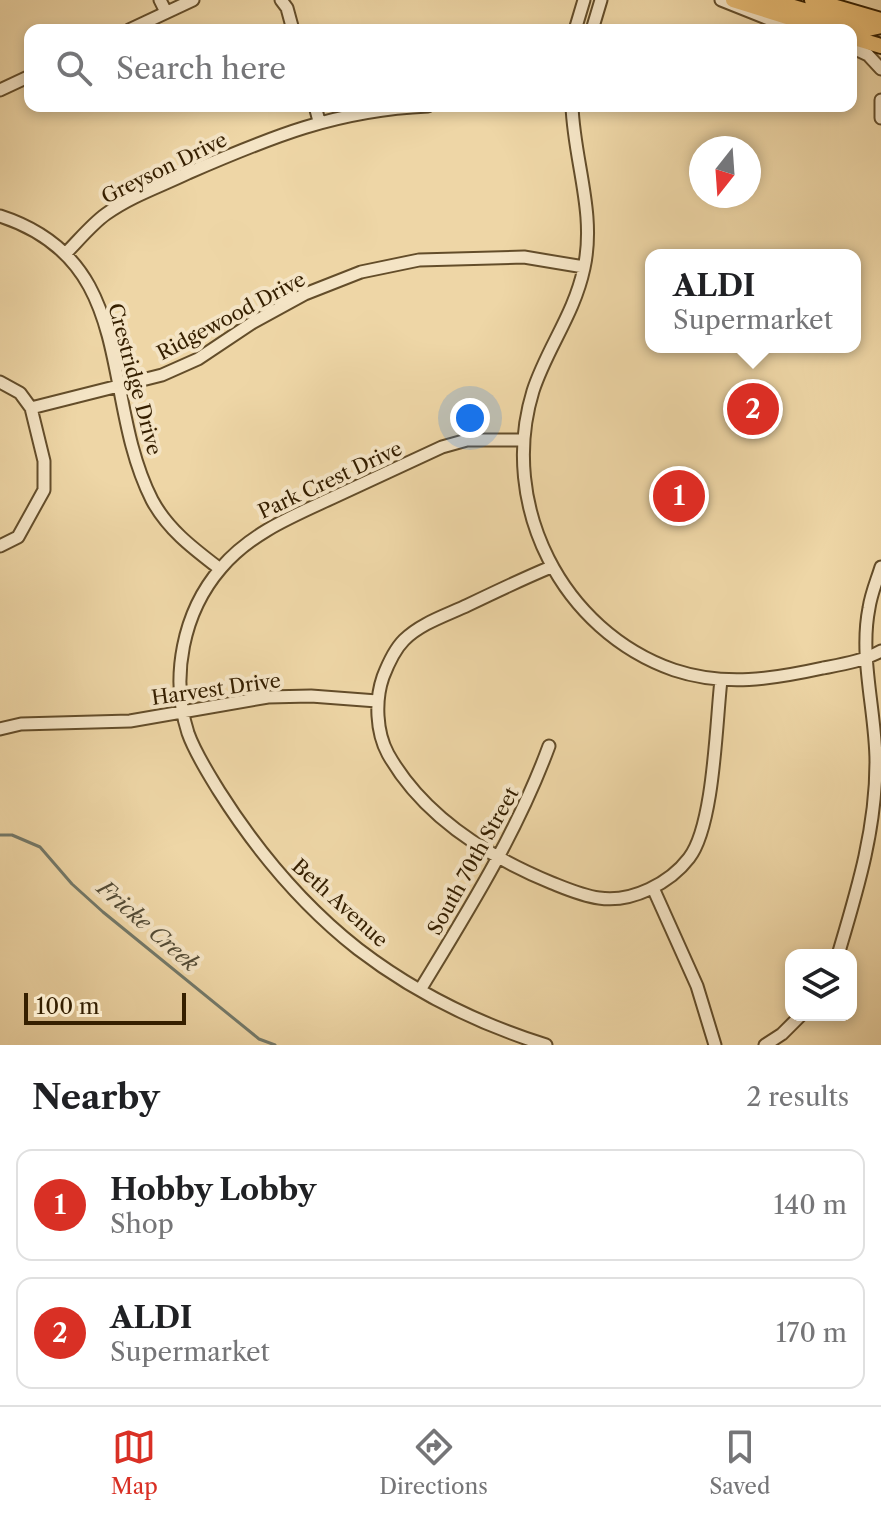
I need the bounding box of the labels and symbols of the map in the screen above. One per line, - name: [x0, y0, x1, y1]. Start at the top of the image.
- street label: Greyson Drive: [97, 127, 231, 209]
- north arrow: [689, 136, 761, 208]
- street label: Ridgewood Drive: [153, 267, 309, 365]
- street label: Crestridge Drive: [103, 301, 167, 457]
- pin: 2: [727, 379, 779, 439]
- your location: [450, 398, 490, 438]
- street label: Park Crest Drive: [254, 436, 406, 524]
- pin: 1: [653, 466, 705, 526]
- street label: Harvest Drive: [150, 668, 282, 710]
- street label: South 70th Street: [422, 783, 524, 939]
- street label: Beth Avenue: [287, 854, 393, 952]
- water label: Fricke Creek: [90, 873, 205, 978]
- scale bar: [24, 989, 186, 1025]

